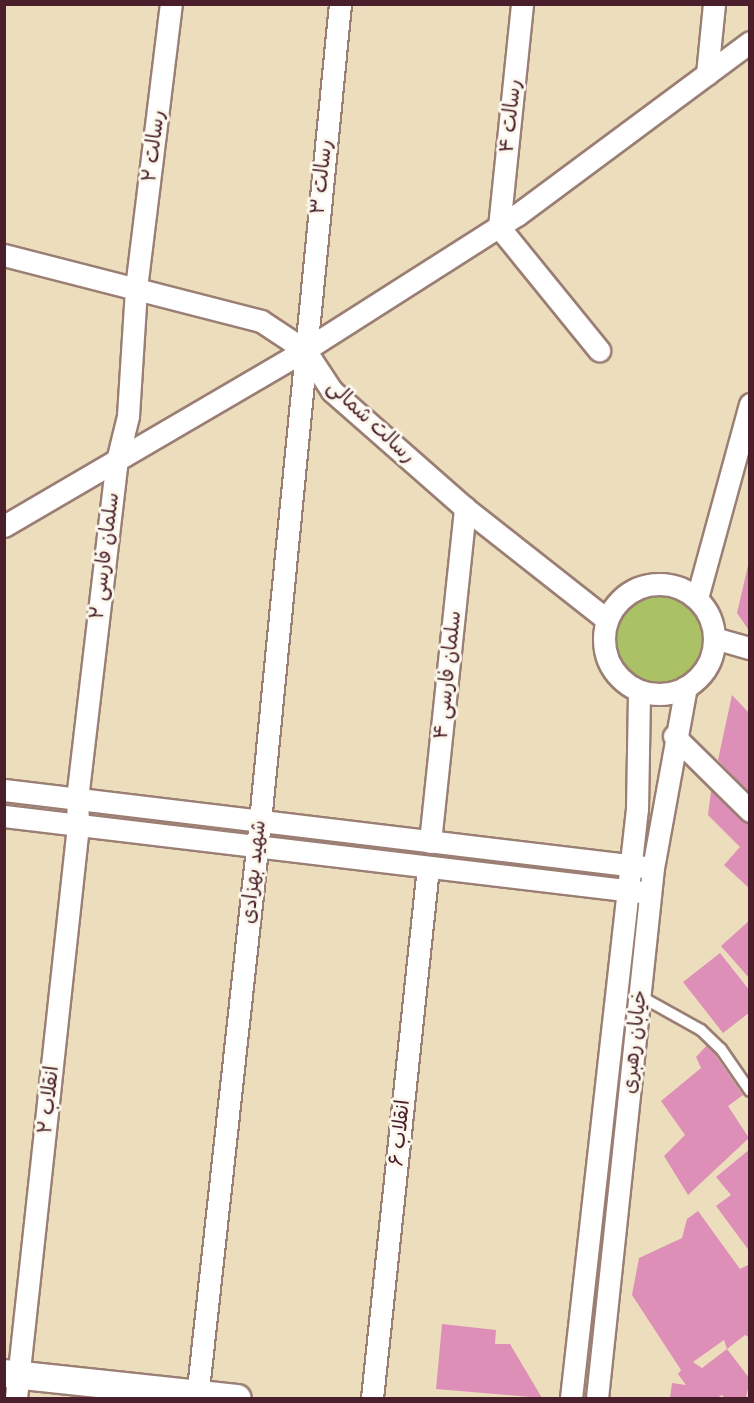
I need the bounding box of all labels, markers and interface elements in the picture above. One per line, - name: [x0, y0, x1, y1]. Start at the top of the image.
- street label: رسالت ۴: [495, 78, 527, 154]
- street label: رسالت ۲: [138, 109, 170, 183]
- street label: رسالت ۳: [306, 138, 338, 216]
- street label: رسالت شمالی: [322, 375, 420, 469]
- street label: سلمان فارسی ۲: [85, 491, 125, 621]
- street label: سلمان فارسی ۴: [429, 609, 467, 741]
- street label: شهید بهزادی: [237, 819, 271, 925]
- street label: خیابان رهبری: [618, 989, 652, 1095]
- street label: انقلاب ۲: [33, 1065, 65, 1135]
- street label: انقلاب ۶: [385, 1098, 415, 1168]

